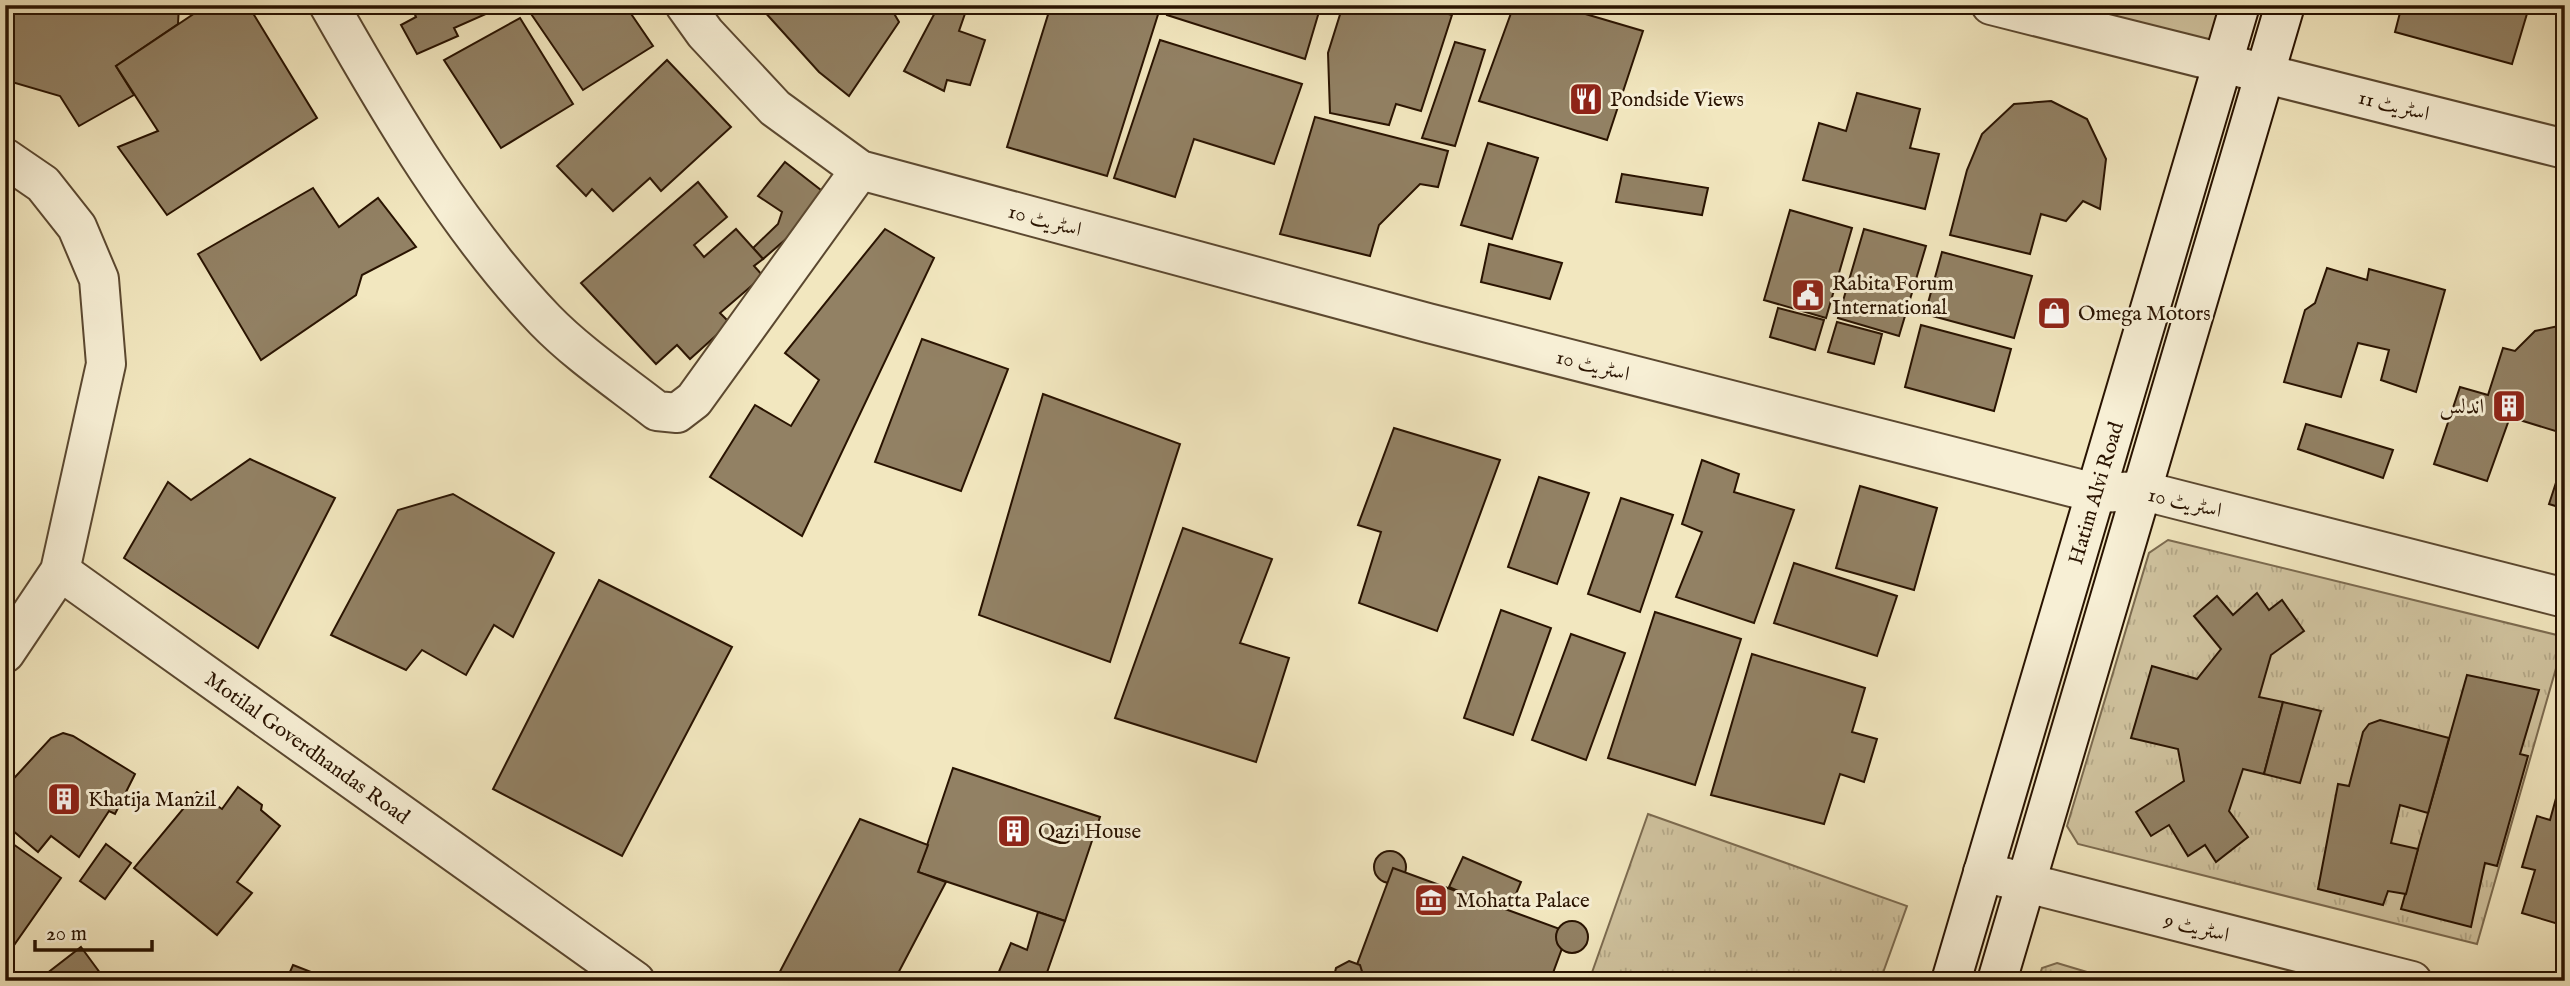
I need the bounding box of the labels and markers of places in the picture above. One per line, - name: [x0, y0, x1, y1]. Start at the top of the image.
- restaurant icon: Pondside Views: [1567, 80, 1605, 118]
- place label: Pondside Views: [1610, 87, 1744, 114]
- place label: Rabita Forum International: [1832, 271, 1954, 322]
- public building icon: Rabita Forum International: [1789, 276, 1827, 314]
- shop icon: Omega Motors: [2035, 294, 2073, 332]
- place label: Omega Motors: [2078, 301, 2211, 328]
- building icon: اندلس: [2490, 387, 2528, 425]
- place label: اندلس: [2439, 394, 2484, 421]
- building icon: Khatija Manzil: [45, 780, 83, 818]
- place label: Khatija Manzil: [88, 787, 216, 814]
- building icon: Qazi House: [995, 812, 1033, 850]
- place label: Qazi House: [1038, 819, 1141, 846]
- museum icon: Mohatta Palace: [1412, 881, 1450, 919]
- place label: Mohatta Palace: [1456, 888, 1590, 915]

